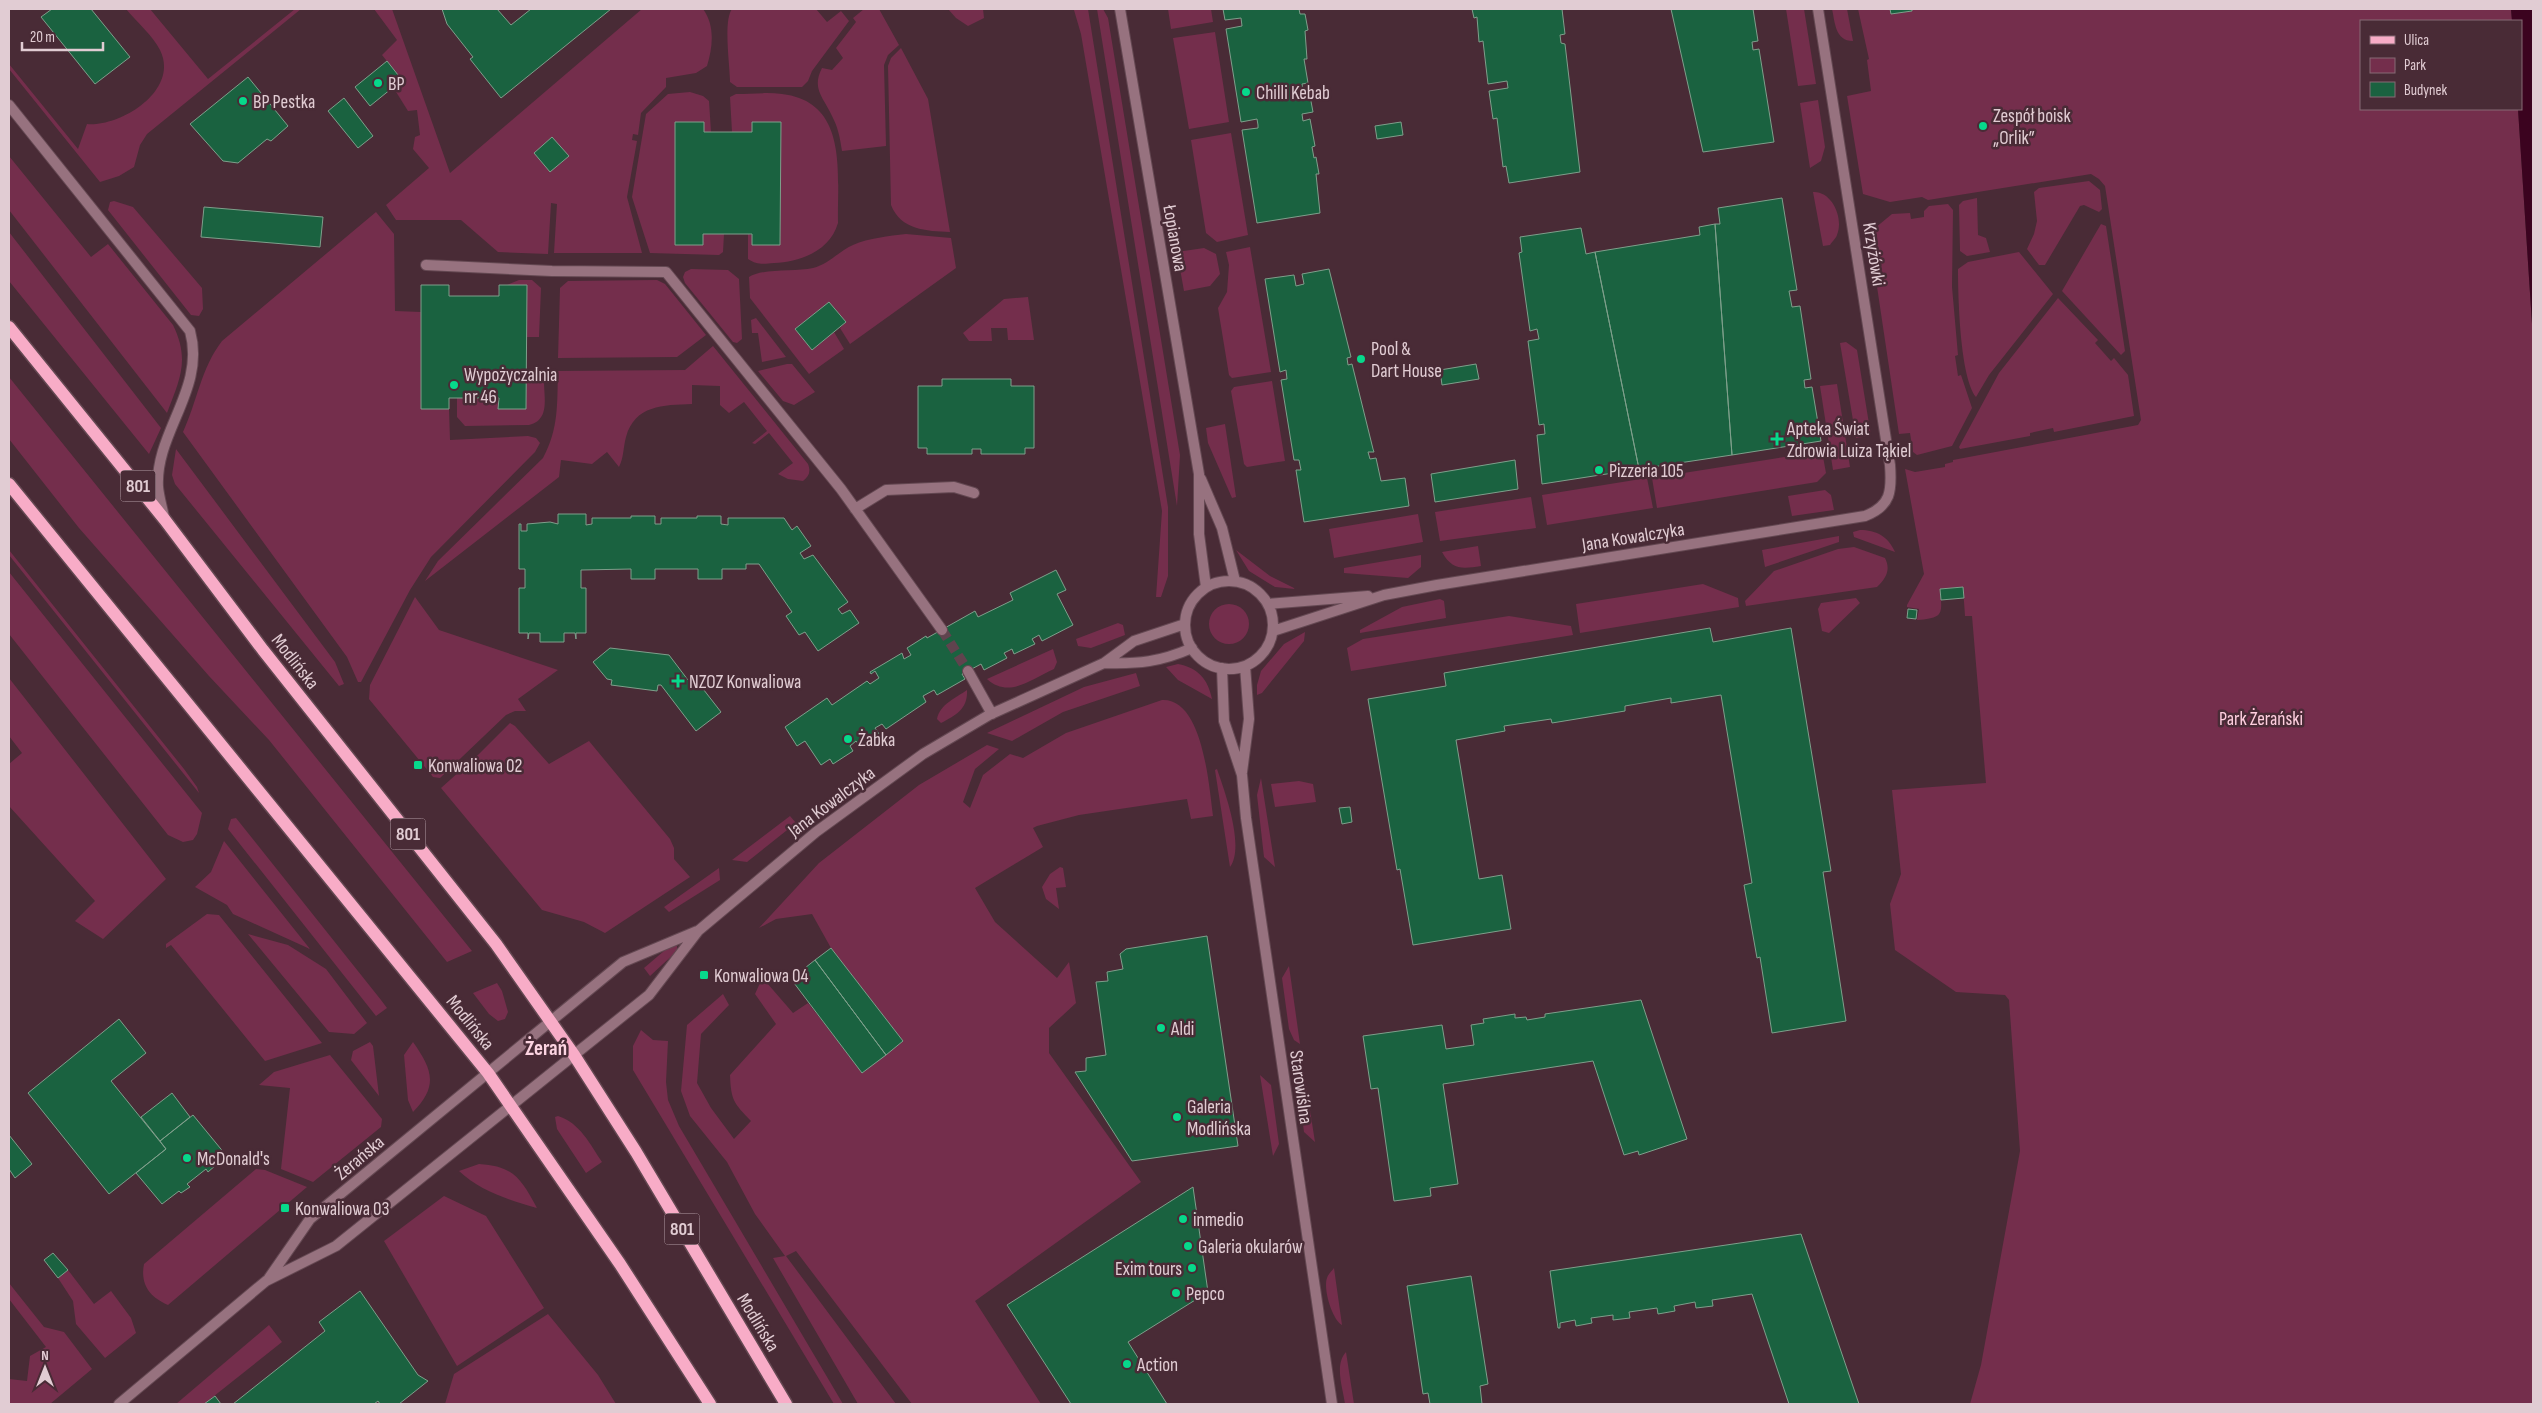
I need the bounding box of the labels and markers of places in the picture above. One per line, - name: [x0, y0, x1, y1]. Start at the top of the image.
- place label: BP: [388, 73, 404, 96]
- marker: BP: [372, 77, 384, 89]
- place label: Chilli Kebab: [1256, 82, 1330, 105]
- marker: Chilli Kebab: [1240, 86, 1252, 98]
- place label: BP Pestka: [253, 91, 315, 114]
- marker: BP Pestka: [237, 95, 249, 107]
- place label: Zespół boisk „Orlik”: [1993, 105, 2071, 150]
- marker: Zespół boisk „Orlik”: [1977, 120, 1989, 132]
- place label: Pool & Dart House: [1371, 338, 1442, 383]
- marker: Pool & Dart House: [1355, 353, 1367, 365]
- place label: Wypożyczalnia nr 46: [464, 364, 557, 409]
- marker: Wypożyczalnia nr 46: [448, 379, 460, 391]
- place label: Apteka Świat Zdrowia Luiza Tąkiel: [1786, 418, 1911, 463]
- marker: Apteka Świat Zdrowia Luiza Tąkiel: [1771, 433, 1783, 445]
- place label: Pizzeria 105: [1609, 460, 1684, 483]
- marker: Pizzeria 105: [1593, 464, 1605, 476]
- place label: NZOZ Konwaliowa: [689, 671, 801, 694]
- marker: NZOZ Konwaliowa: [671, 674, 685, 688]
- place label: Żabka: [858, 729, 895, 752]
- marker: Żabka: [842, 733, 854, 745]
- place label: Konwaliowa 02: [428, 755, 522, 778]
- marker: Konwaliowa 02: [412, 759, 424, 771]
- place label: Konwaliowa 04: [714, 965, 809, 988]
- marker: Konwaliowa 04: [698, 969, 710, 981]
- place label: Aldi: [1170, 1018, 1194, 1041]
- marker: Aldi: [1155, 1022, 1167, 1034]
- place label: Galeria Modlińska: [1187, 1096, 1251, 1141]
- marker: Galeria Modlińska: [1171, 1111, 1183, 1123]
- place label: McDonald's: [197, 1148, 270, 1171]
- marker: McDonald's: [181, 1152, 193, 1164]
- place label: Konwaliowa 03: [295, 1198, 390, 1221]
- marker: Konwaliowa 03: [279, 1202, 291, 1214]
- place label: inmedio: [1193, 1209, 1244, 1232]
- marker: inmedio: [1177, 1213, 1189, 1225]
- place label: Galeria okularów: [1198, 1236, 1303, 1259]
- marker: Galeria okularów: [1182, 1240, 1194, 1252]
- place label: Exim tours: [1115, 1258, 1182, 1281]
- marker: Exim tours: [1186, 1262, 1198, 1274]
- place label: Pepco: [1186, 1283, 1225, 1306]
- marker: Pepco: [1170, 1287, 1182, 1299]
- place label: Action: [1136, 1354, 1178, 1377]
- marker: Action: [1121, 1358, 1133, 1370]

